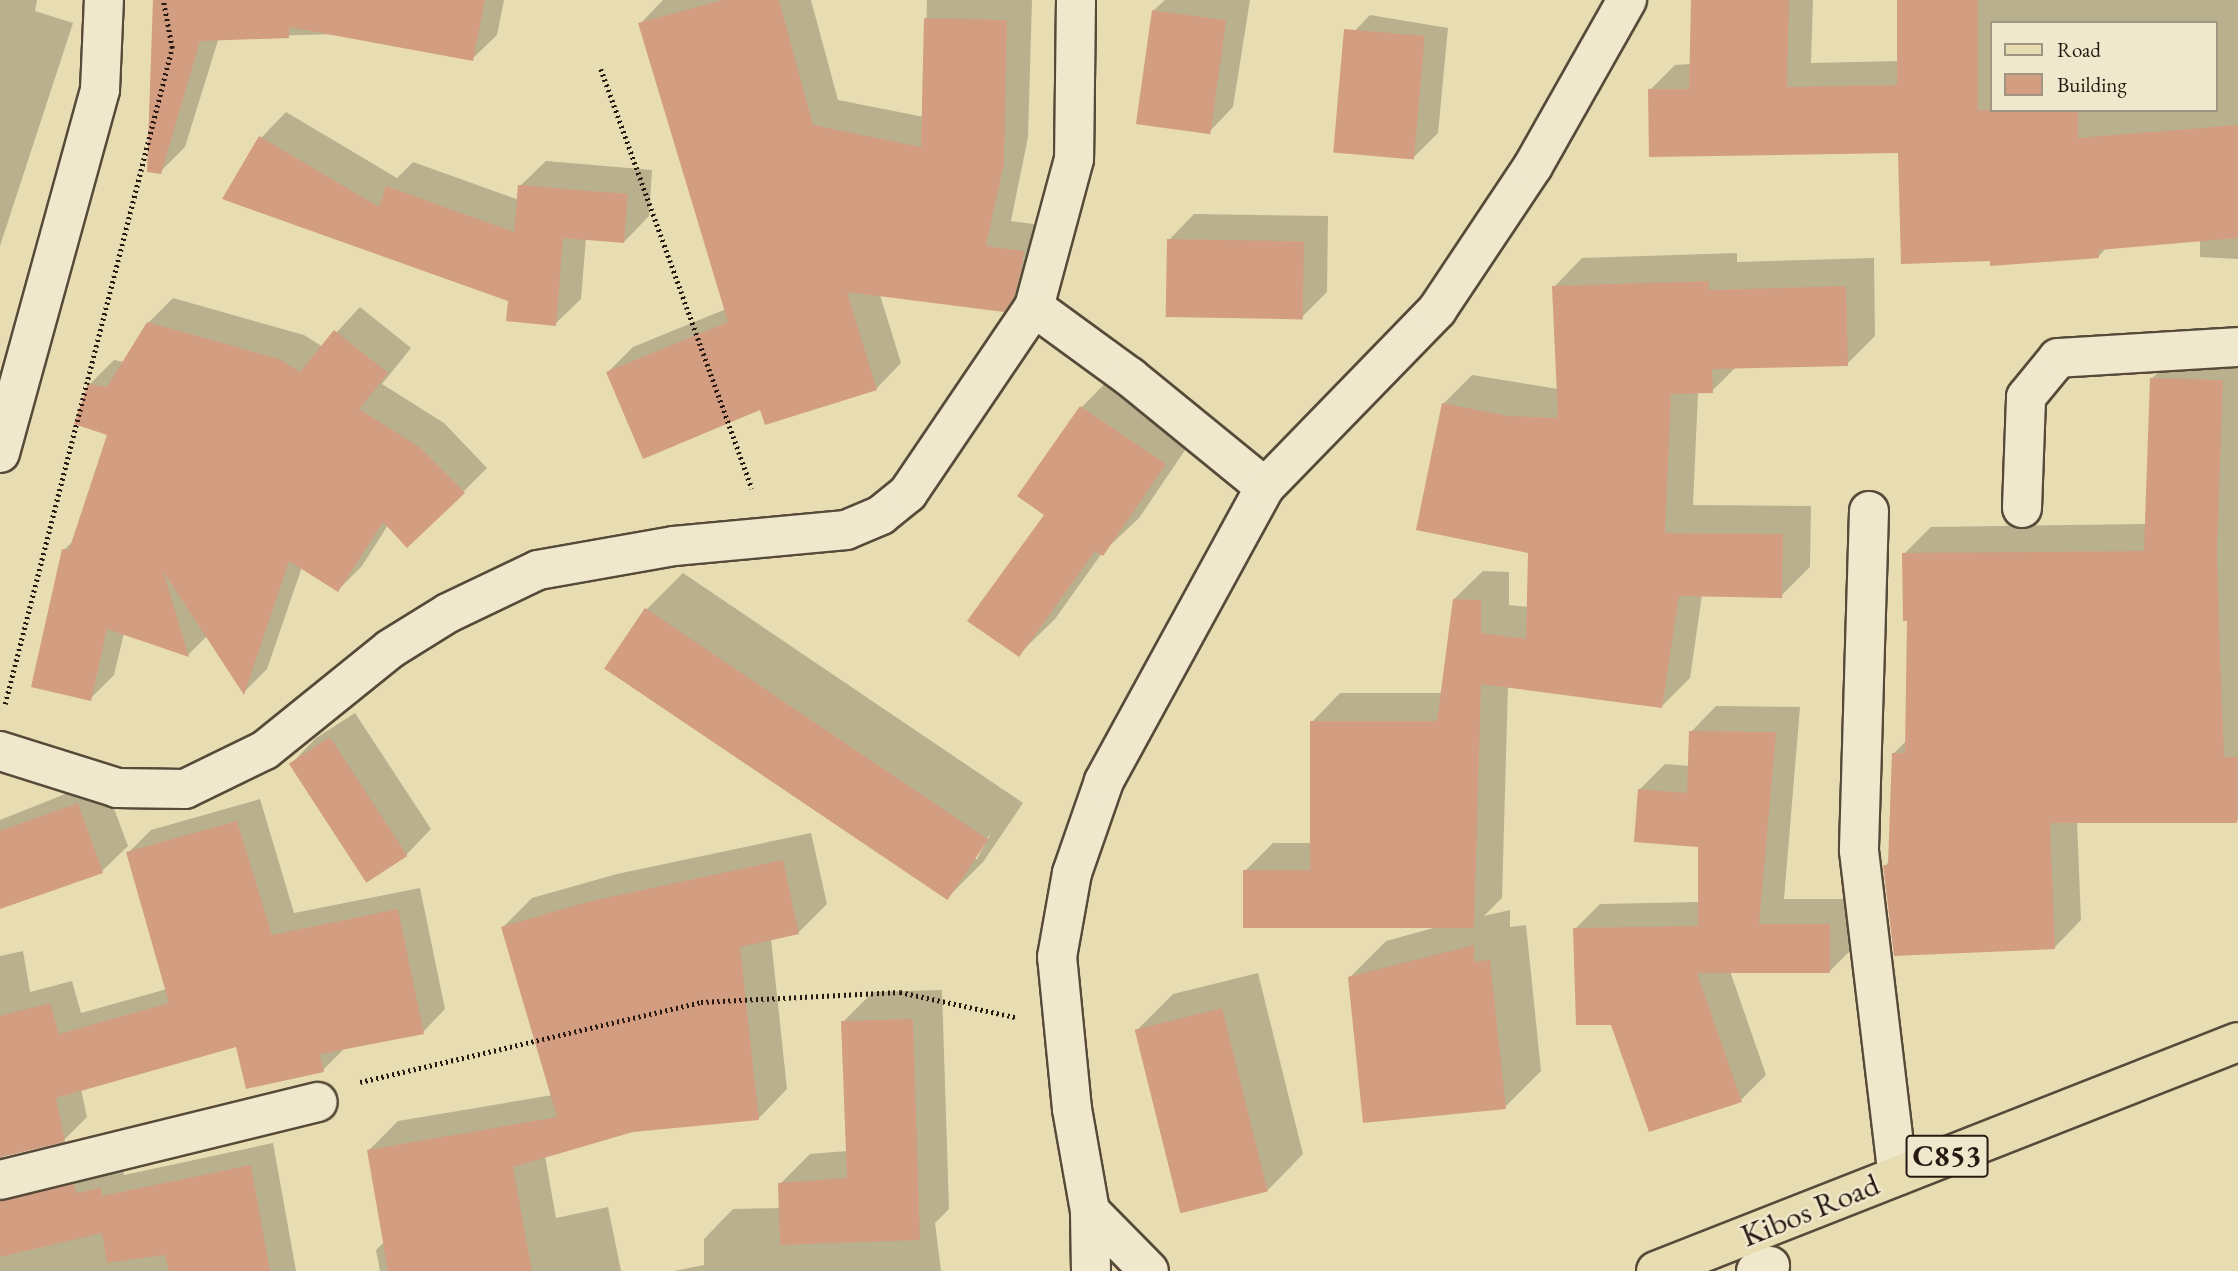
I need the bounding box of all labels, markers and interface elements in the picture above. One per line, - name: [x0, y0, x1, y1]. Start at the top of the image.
- legend: [1990, 21, 2217, 112]
- text: Road: [2057, 36, 2101, 63]
- text: Building: [2057, 71, 2127, 98]
- road number: C853: [1905, 1130, 1989, 1182]
- street label: Kibos Road: [1735, 1165, 1885, 1255]

